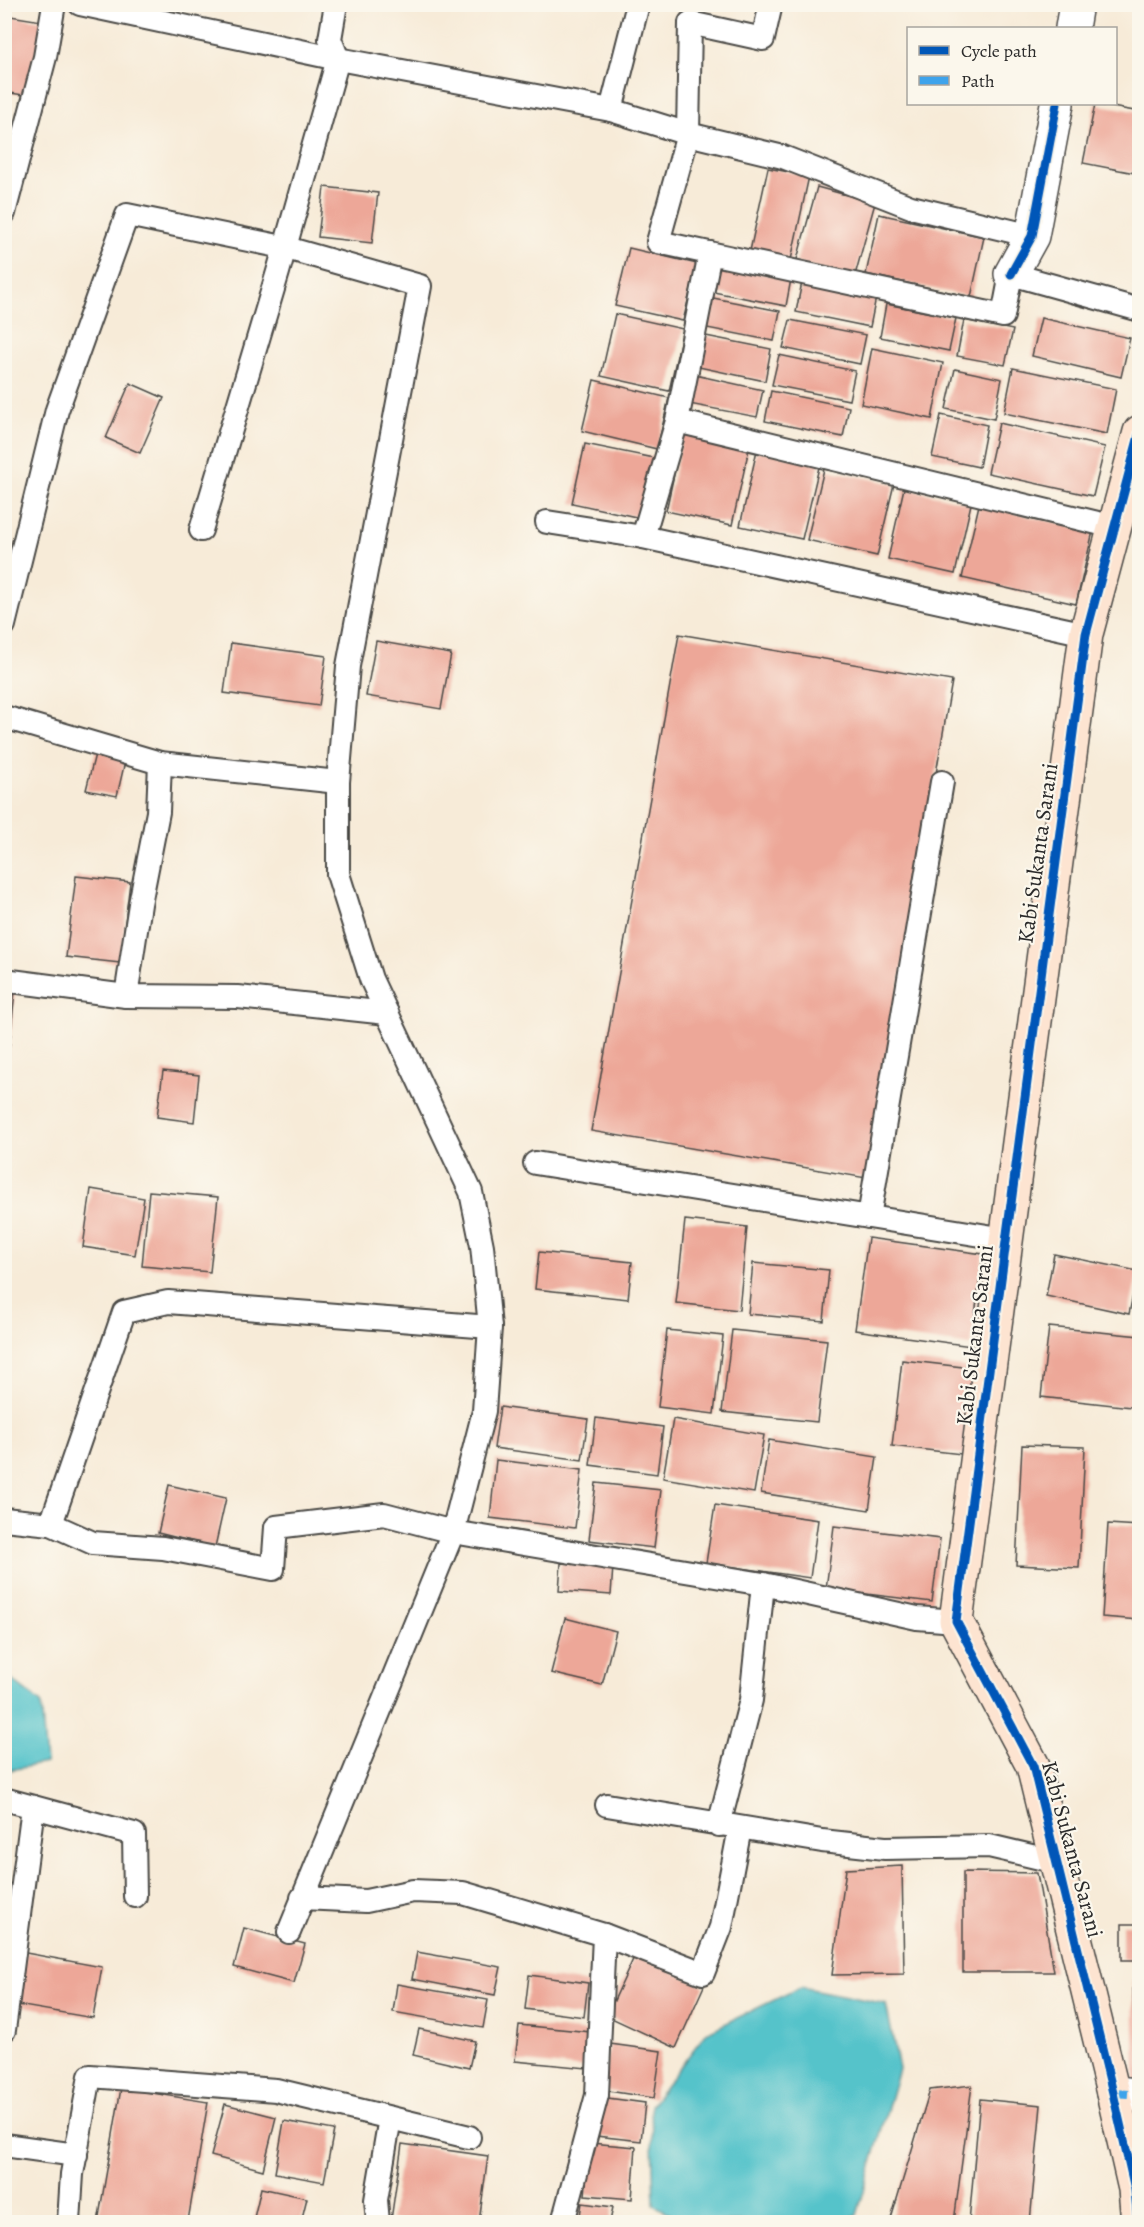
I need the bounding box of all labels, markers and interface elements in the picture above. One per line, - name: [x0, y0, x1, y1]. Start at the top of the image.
- legend: [907, 27, 1117, 105]
- text: Cycle path: [961, 39, 1037, 63]
- text: Path: [961, 69, 995, 93]
- street label: Kabi Sukanta Sarani: [1010, 761, 1066, 945]
- street label: Kabi Sukanta Sarani: [949, 1243, 1001, 1427]
- street label: Kabi Sukanta Sarani: [1034, 1757, 1110, 1941]

